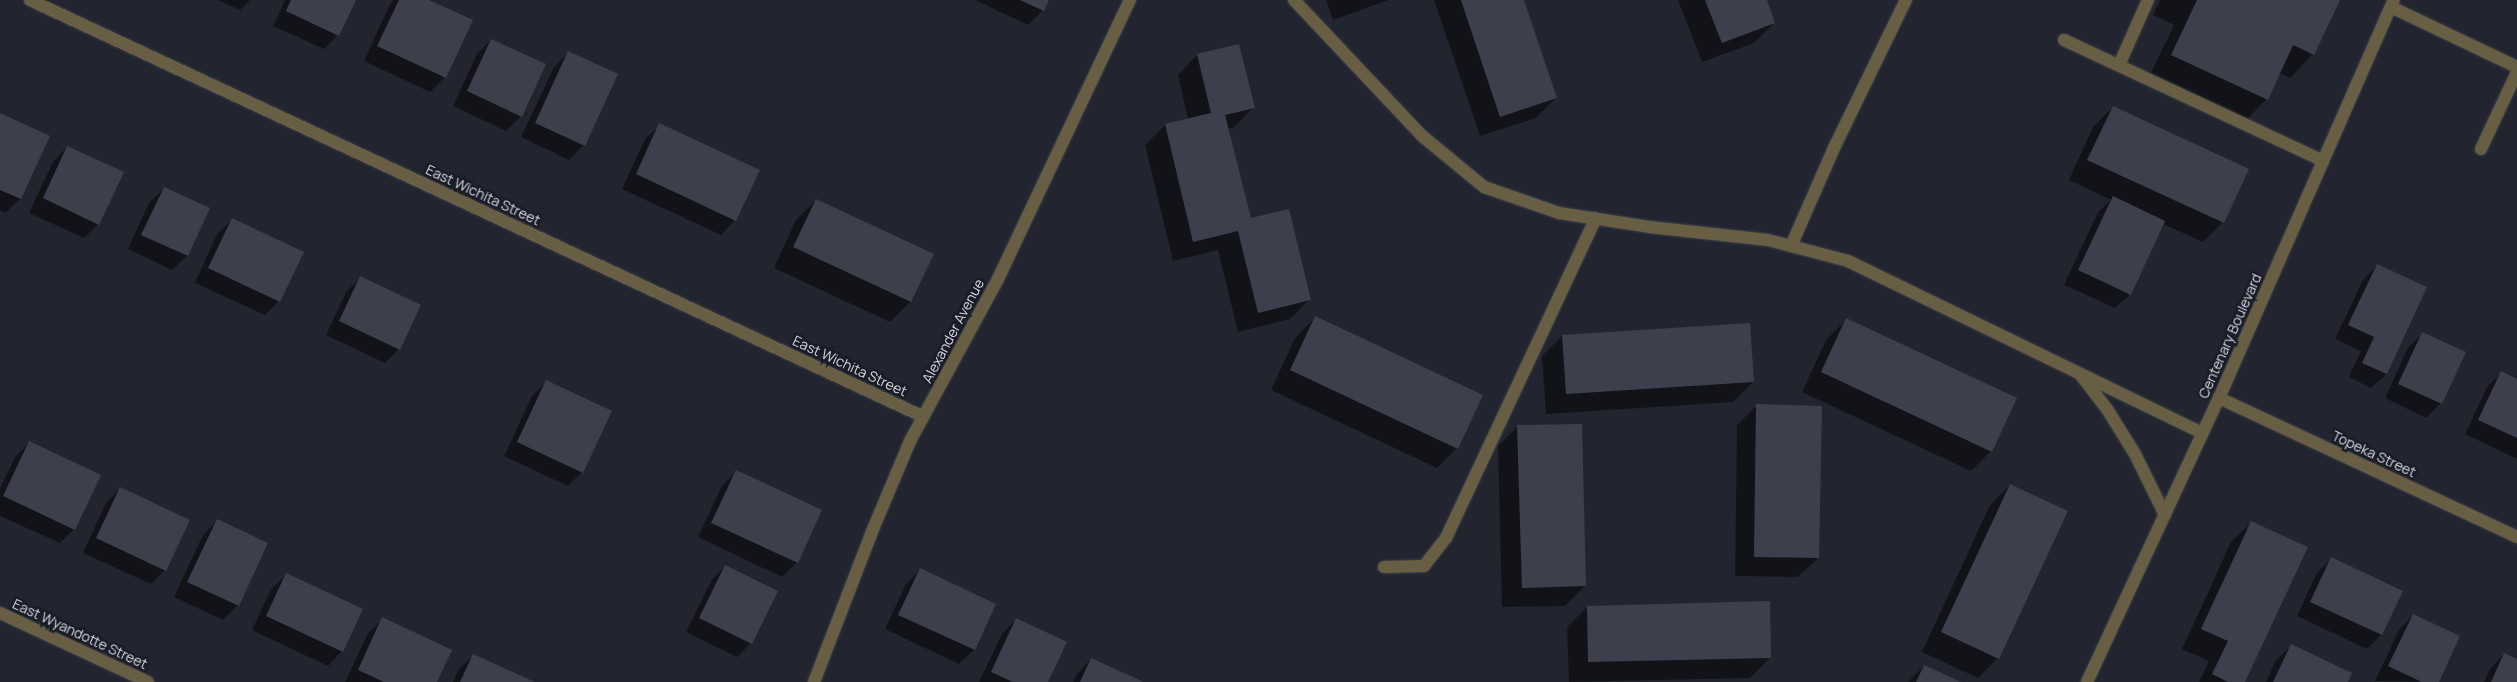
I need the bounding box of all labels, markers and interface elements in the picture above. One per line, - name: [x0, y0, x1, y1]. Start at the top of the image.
- street label: East Wichita Street: [423, 161, 543, 229]
- street label: Centenary Boulevard: [2195, 271, 2265, 401]
- street label: Alexander Avenue: [918, 276, 988, 386]
- street label: East Wichita Street: [790, 332, 910, 400]
- street label: Topeka Street: [2329, 427, 2419, 481]
- street label: East Wyandotte Street: [10, 595, 150, 673]

